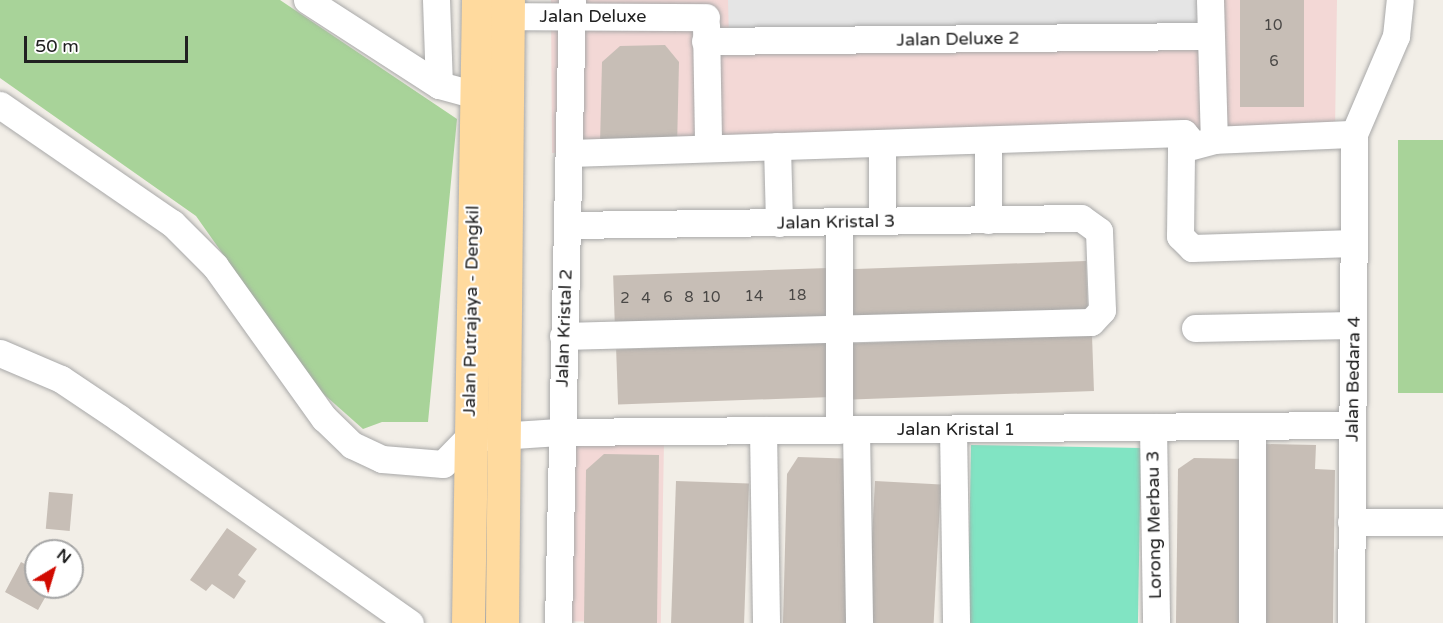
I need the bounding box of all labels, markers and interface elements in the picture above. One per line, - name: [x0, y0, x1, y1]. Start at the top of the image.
- street label: Jalan Deluxe: [539, 5, 647, 27]
- house number: 10: [1264, 17, 1282, 35]
- scale bar: [27, 24, 190, 62]
- street label: Jalan Deluxe 2: [896, 27, 1020, 51]
- text: 50 m: [35, 35, 79, 57]
- house number: 6: [1269, 53, 1279, 71]
- street label: Jalan Putrajaya - Dengkil: [458, 205, 484, 417]
- street label: Jalan Kristal 3: [777, 210, 895, 234]
- street label: Jalan Kristal 2: [551, 269, 577, 387]
- house number: 18: [788, 287, 806, 305]
- house number: 14: [745, 288, 763, 306]
- house number: 6: [663, 289, 673, 307]
- house number: 8: [684, 289, 694, 307]
- house number: 10: [702, 289, 720, 307]
- house number: 2: [620, 290, 630, 308]
- house number: 4: [641, 290, 651, 308]
- street label: Jalan Bedara 4: [1341, 316, 1365, 442]
- street label: Jalan Kristal 1: [897, 418, 1015, 440]
- street label: Lorong Merbau 3: [1142, 451, 1166, 599]
- north arrow: [24, 539, 84, 599]
- text: N: [53, 545, 75, 568]

